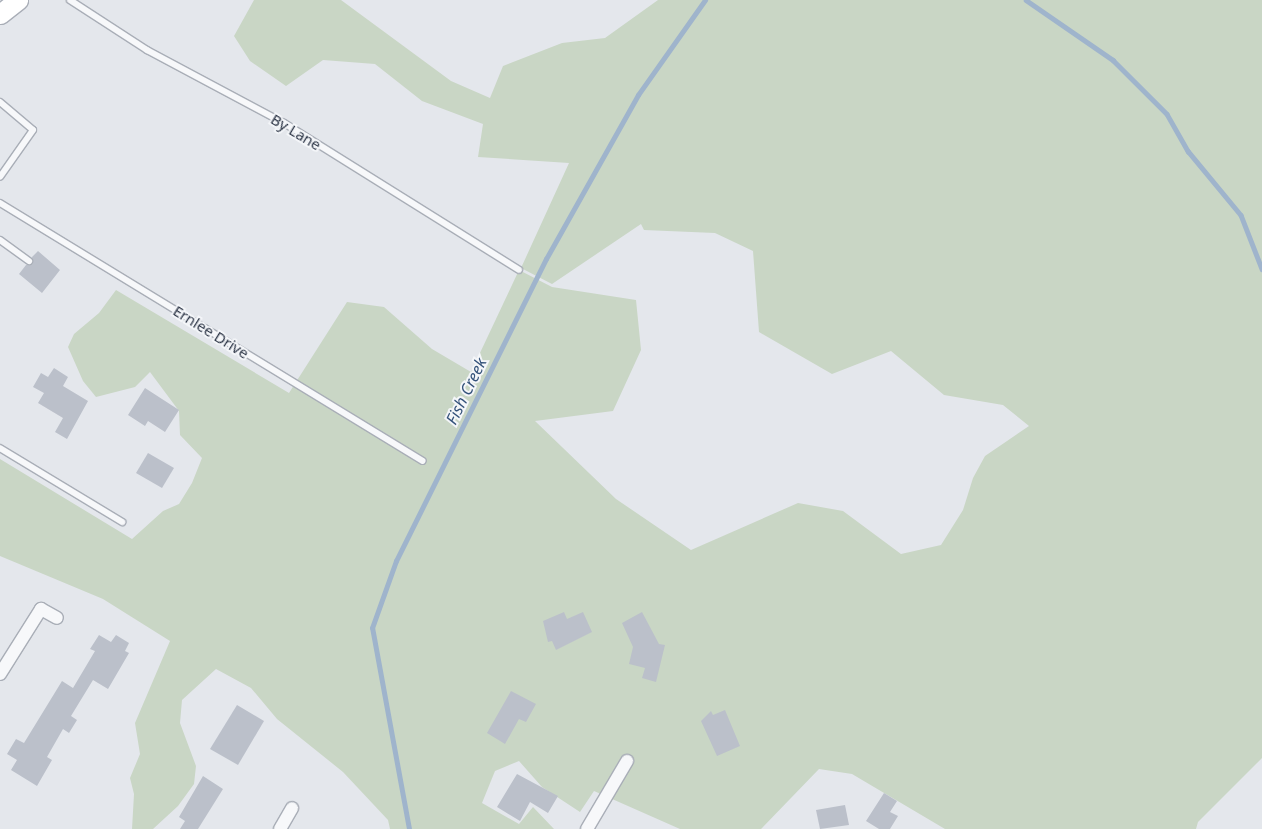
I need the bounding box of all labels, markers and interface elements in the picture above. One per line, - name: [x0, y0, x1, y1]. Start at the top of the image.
- street label: By Lane: [268, 110, 324, 154]
- street label: Ernlee Drive: [170, 302, 252, 362]
- water label: Fish Creek: [442, 355, 490, 427]

